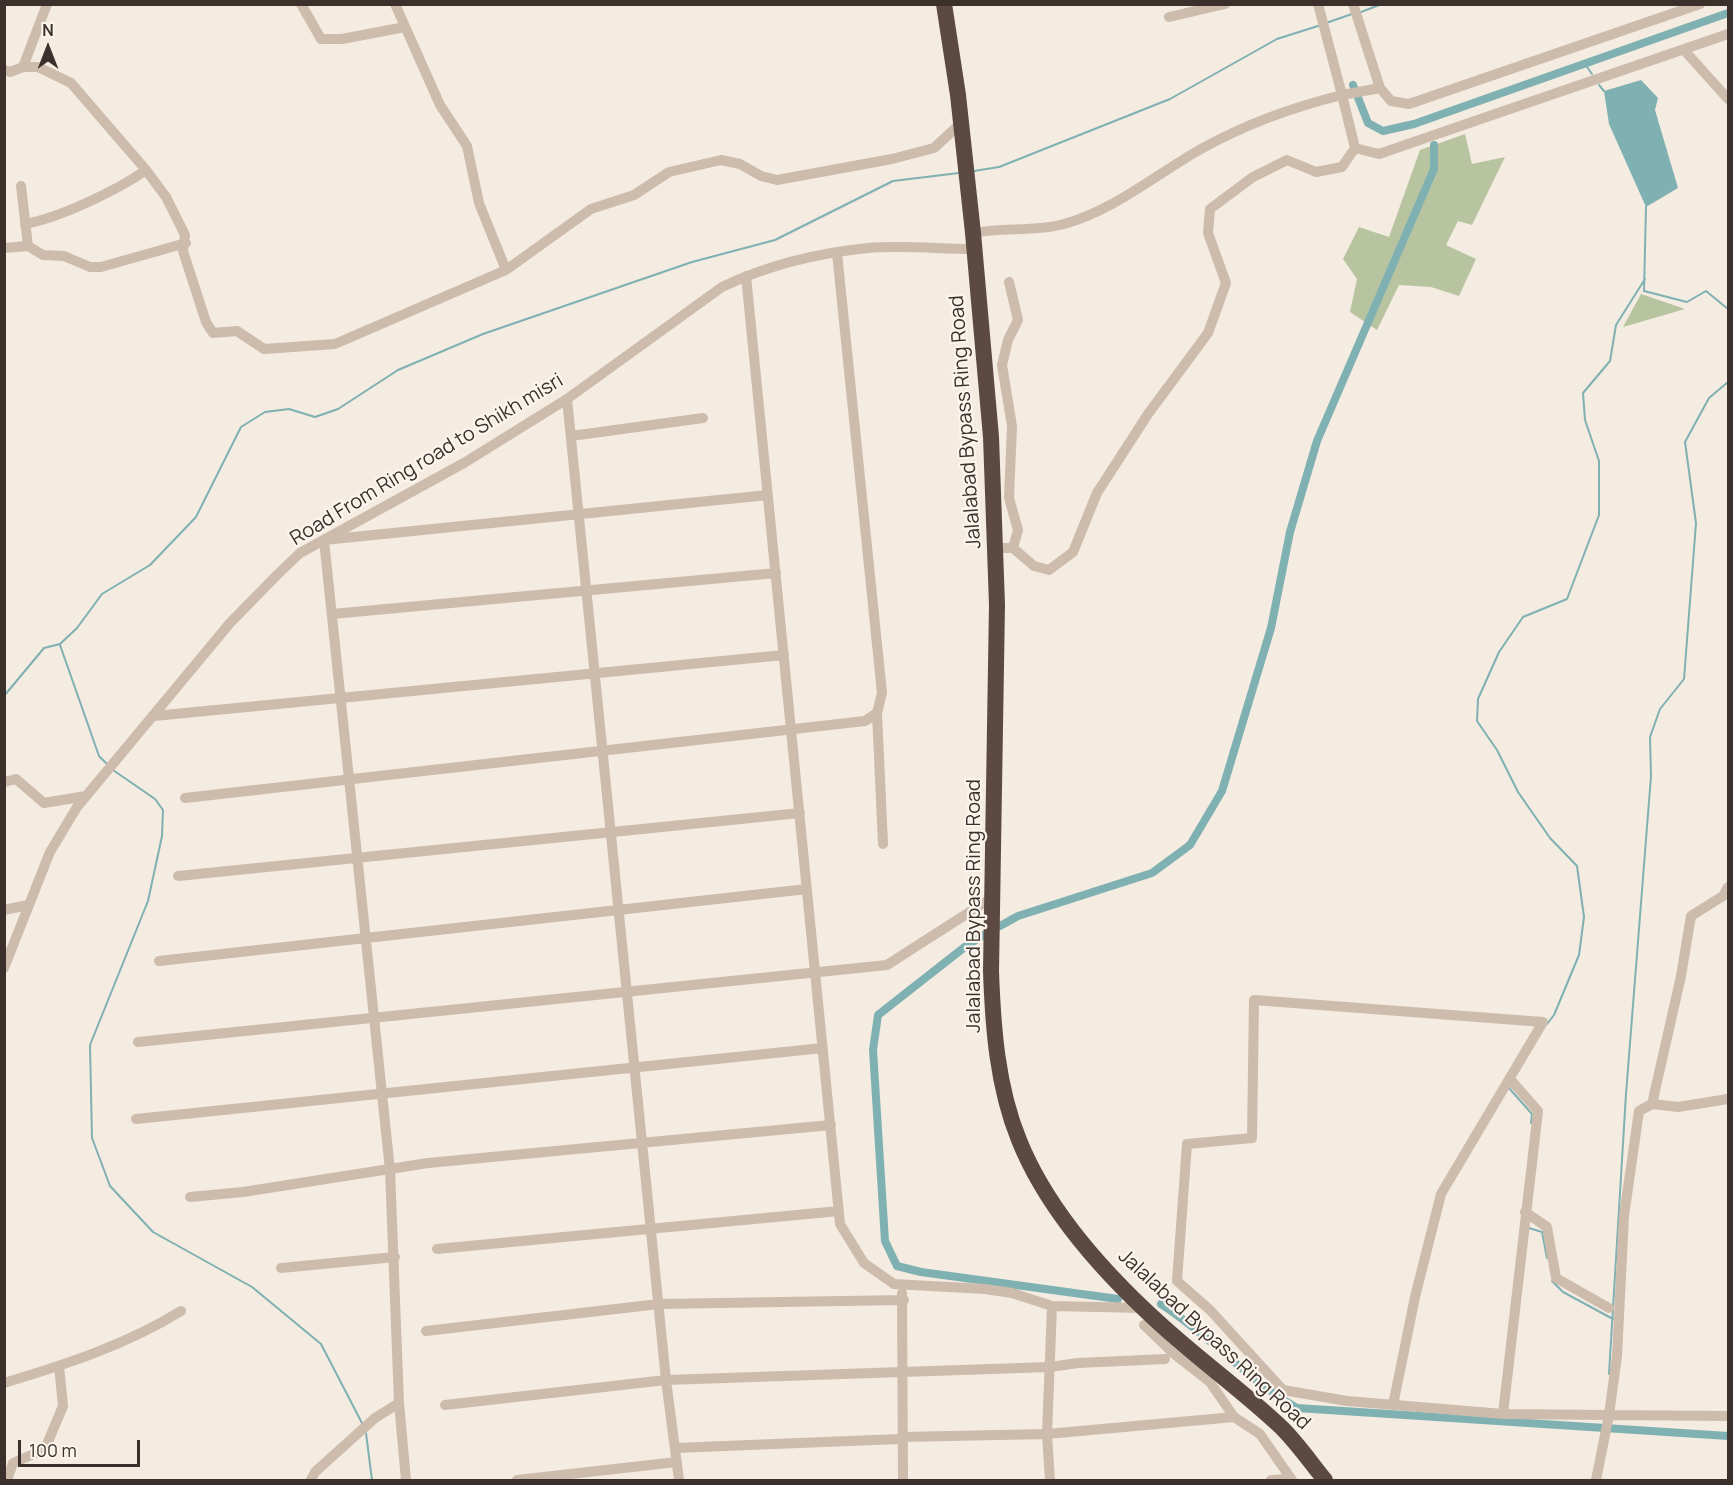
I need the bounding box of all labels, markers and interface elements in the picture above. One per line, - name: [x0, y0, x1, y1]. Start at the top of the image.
- north arrow: [18, 18, 78, 78]
- text: N: [42, 19, 54, 41]
- street label: Jalalabad Bypass Ring Road: [945, 295, 987, 549]
- street label: Road From Ring road to Shikh misri: [286, 369, 568, 551]
- street label: Jalalabad Bypass Ring Road: [962, 779, 986, 1033]
- street label: Jalalabad Bypass Ring Road: [1113, 1245, 1315, 1435]
- scale bar: [21, 1428, 142, 1466]
- text: 100 m: [29, 1438, 77, 1462]

